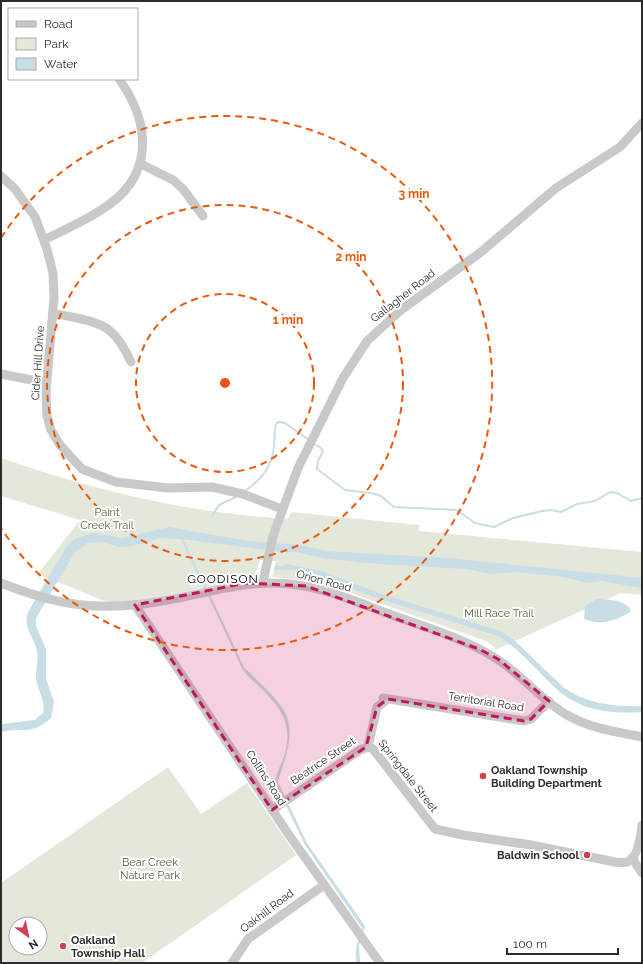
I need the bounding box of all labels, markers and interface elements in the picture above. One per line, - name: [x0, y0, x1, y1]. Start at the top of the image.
- legend: [8, 8, 138, 80]
- text: Road: [44, 17, 73, 31]
- text: Park: [44, 37, 69, 51]
- text: Water: [44, 57, 78, 71]
- text: 3 min: [398, 187, 430, 201]
- text: 2 min: [335, 250, 367, 264]
- street label: Gallagher Road: [368, 267, 438, 325]
- text: 1 min: [273, 313, 303, 327]
- street label: Cider Hill Drive: [29, 325, 47, 401]
- centre of rings: [218, 376, 232, 390]
- park label: Paint Creek Trail: [80, 506, 134, 532]
- street label: Orion Road: [295, 567, 353, 595]
- district label: GOODISON: [187, 572, 259, 586]
- park label: Mill Race Trail: [464, 607, 534, 620]
- street label: Territorial Road: [447, 690, 525, 714]
- street label: Beatrice Street: [288, 734, 358, 787]
- street label: Springdale Street: [376, 737, 441, 815]
- street label: Collins Road: [243, 748, 289, 808]
- place label: Oakland Township Building Department: [491, 764, 602, 790]
- marker: Oakland Township Building Department: [478, 771, 488, 781]
- place label: Baldwin School: [497, 849, 579, 862]
- marker: Baldwin School: [582, 850, 592, 860]
- park label: Bear Creek Nature Park: [120, 856, 180, 882]
- street label: Oakhill Road: [238, 887, 296, 935]
- north arrow: [8, 916, 48, 956]
- scale bar: [507, 930, 618, 956]
- place label: Oakland Township Hall: [71, 934, 145, 960]
- text: N: [26, 936, 40, 952]
- text: 100 m: [513, 937, 547, 951]
- marker: Oakland Township Hall: [58, 941, 68, 951]

